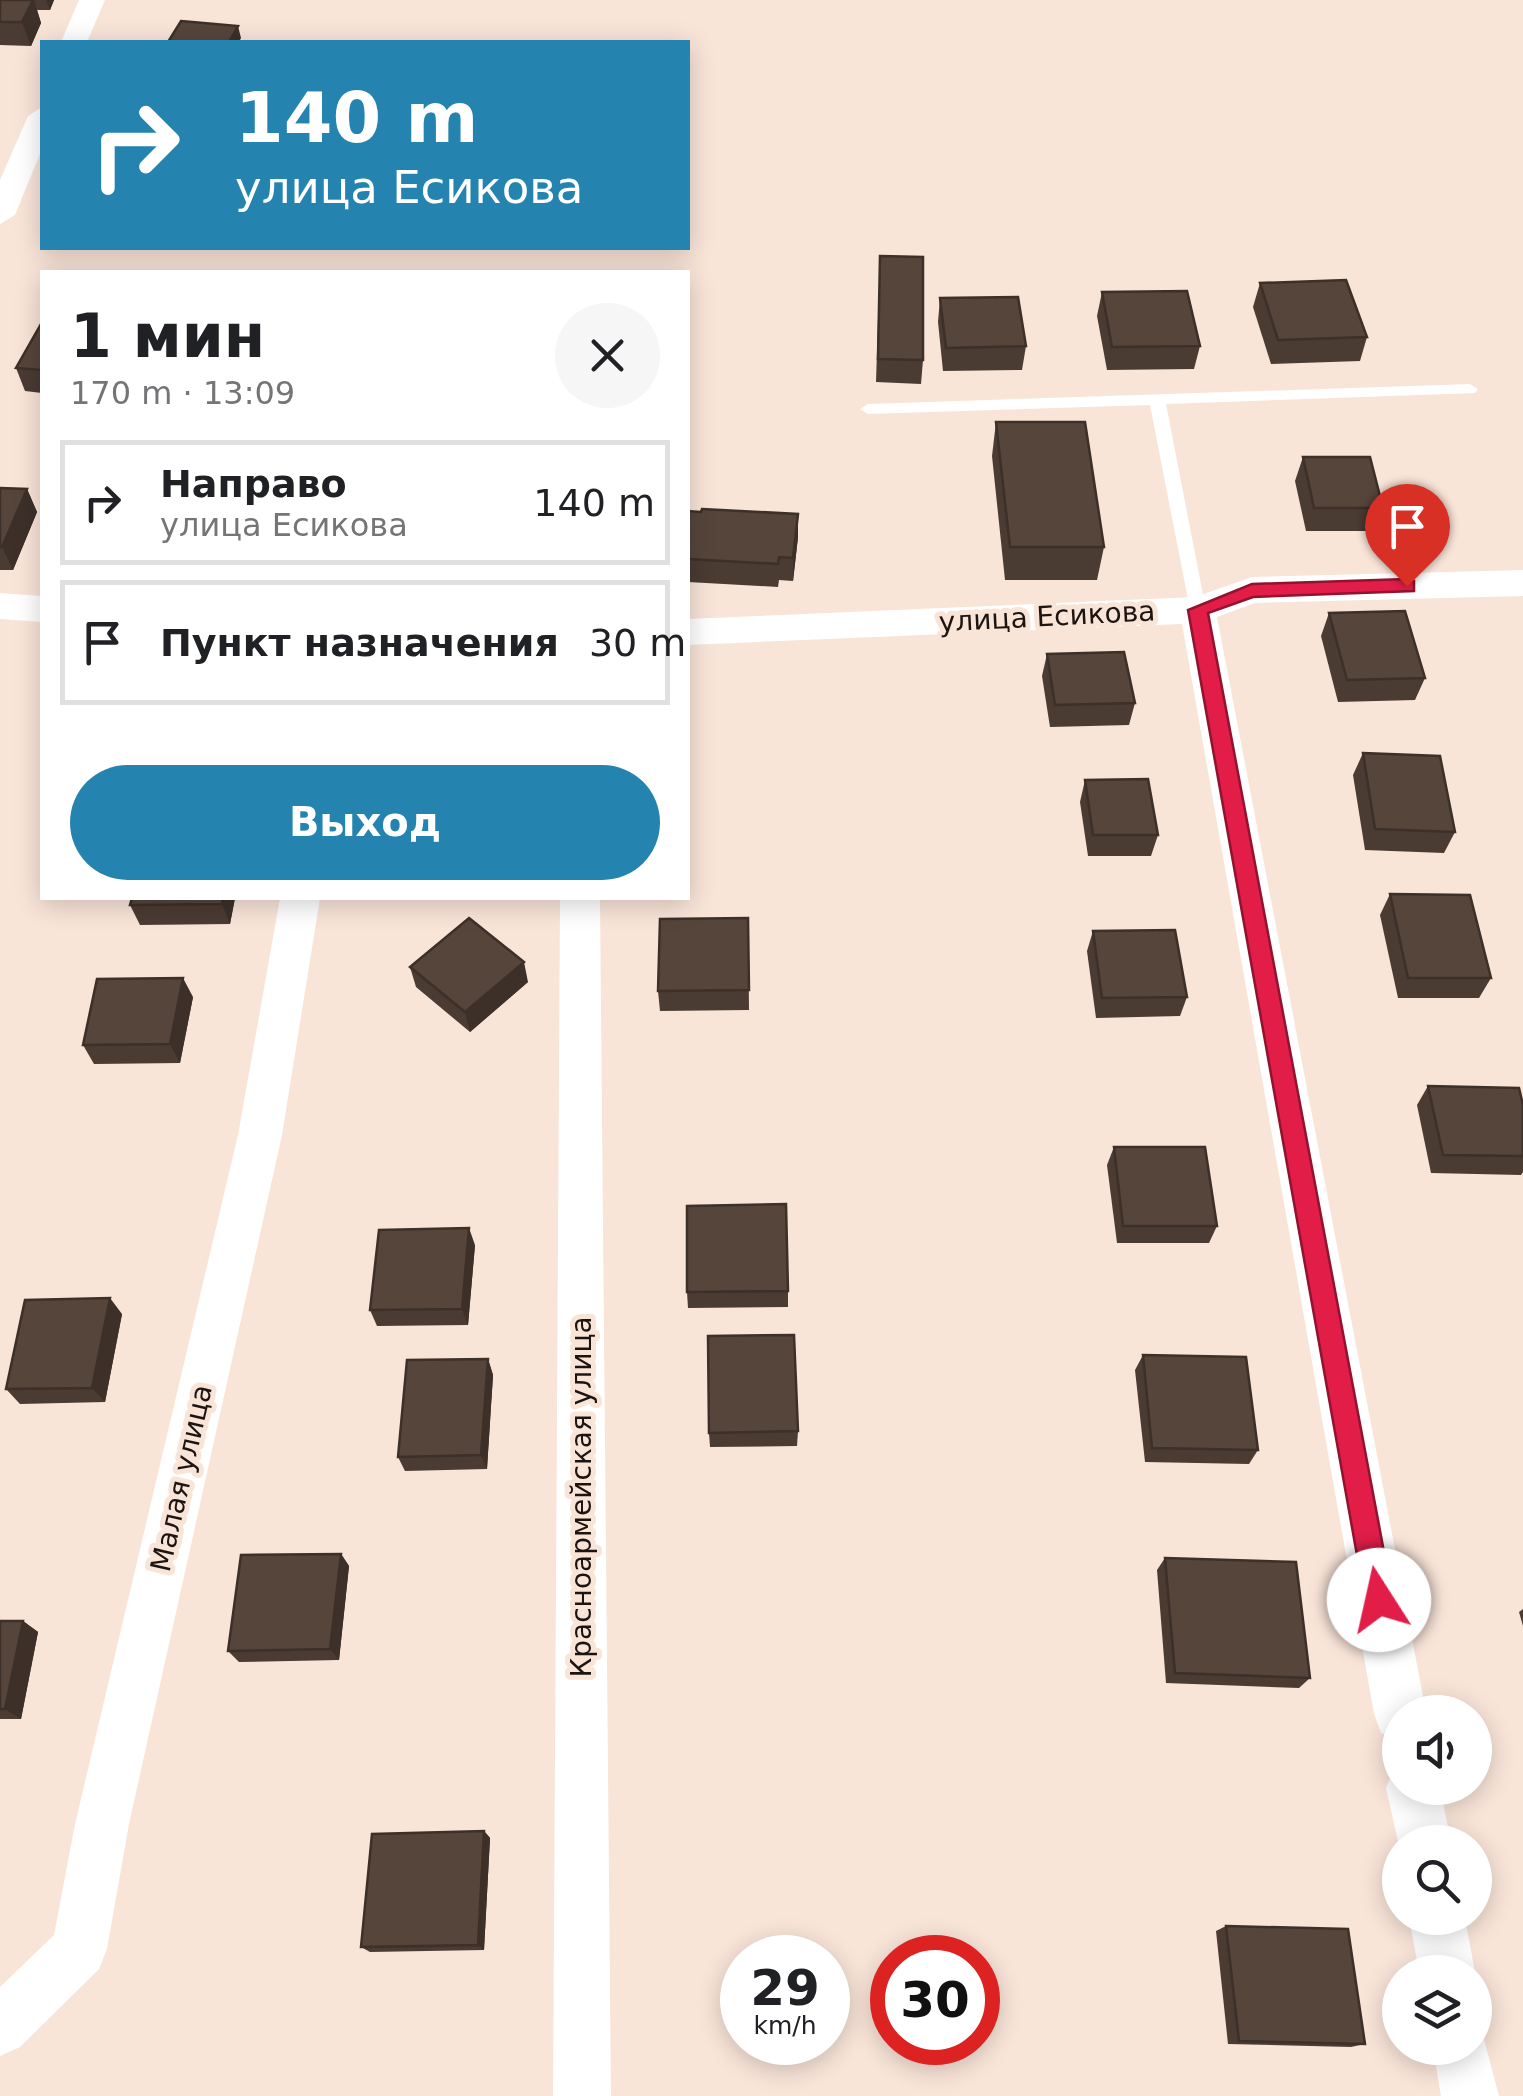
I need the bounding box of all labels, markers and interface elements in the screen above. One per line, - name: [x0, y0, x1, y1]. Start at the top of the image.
- text: 140 m: [235, 77, 478, 159]
- icon: right: [70, 80, 200, 210]
- text: улица Есикова: [235, 161, 583, 214]
- text: 1 мин: [70, 301, 265, 371]
- button: close: [555, 303, 660, 408]
- text: 170 m · 13:09: [70, 374, 295, 412]
- text: Направо: [160, 462, 347, 506]
- icon: right: [75, 475, 130, 530]
- text: 140 m: [533, 481, 655, 525]
- pin: [1365, 484, 1450, 587]
- icon: arrive: [1380, 499, 1435, 554]
- text: улица Есикова: [160, 506, 408, 544]
- street label: улица Есикова: [938, 594, 1156, 639]
- icon: arrive: [75, 615, 130, 670]
- text: Пункт назначения: [160, 621, 559, 665]
- text: 30 m: [589, 621, 686, 665]
- button: Выход: [70, 765, 660, 880]
- street label: Красноармейская улица: [565, 1316, 598, 1678]
- street label: Малая улица: [144, 1381, 219, 1575]
- position arrow: [1327, 1548, 1431, 1652]
- map controls: [1382, 1695, 1492, 2065]
- button: sound: [1382, 1695, 1492, 1805]
- button: search: [1382, 1825, 1492, 1935]
- speed limit sign: 30: [870, 1935, 1000, 2065]
- button: layers: [1382, 1955, 1492, 2065]
- text: 29: [750, 1959, 820, 2017]
- text: km/h: [753, 2011, 817, 2040]

